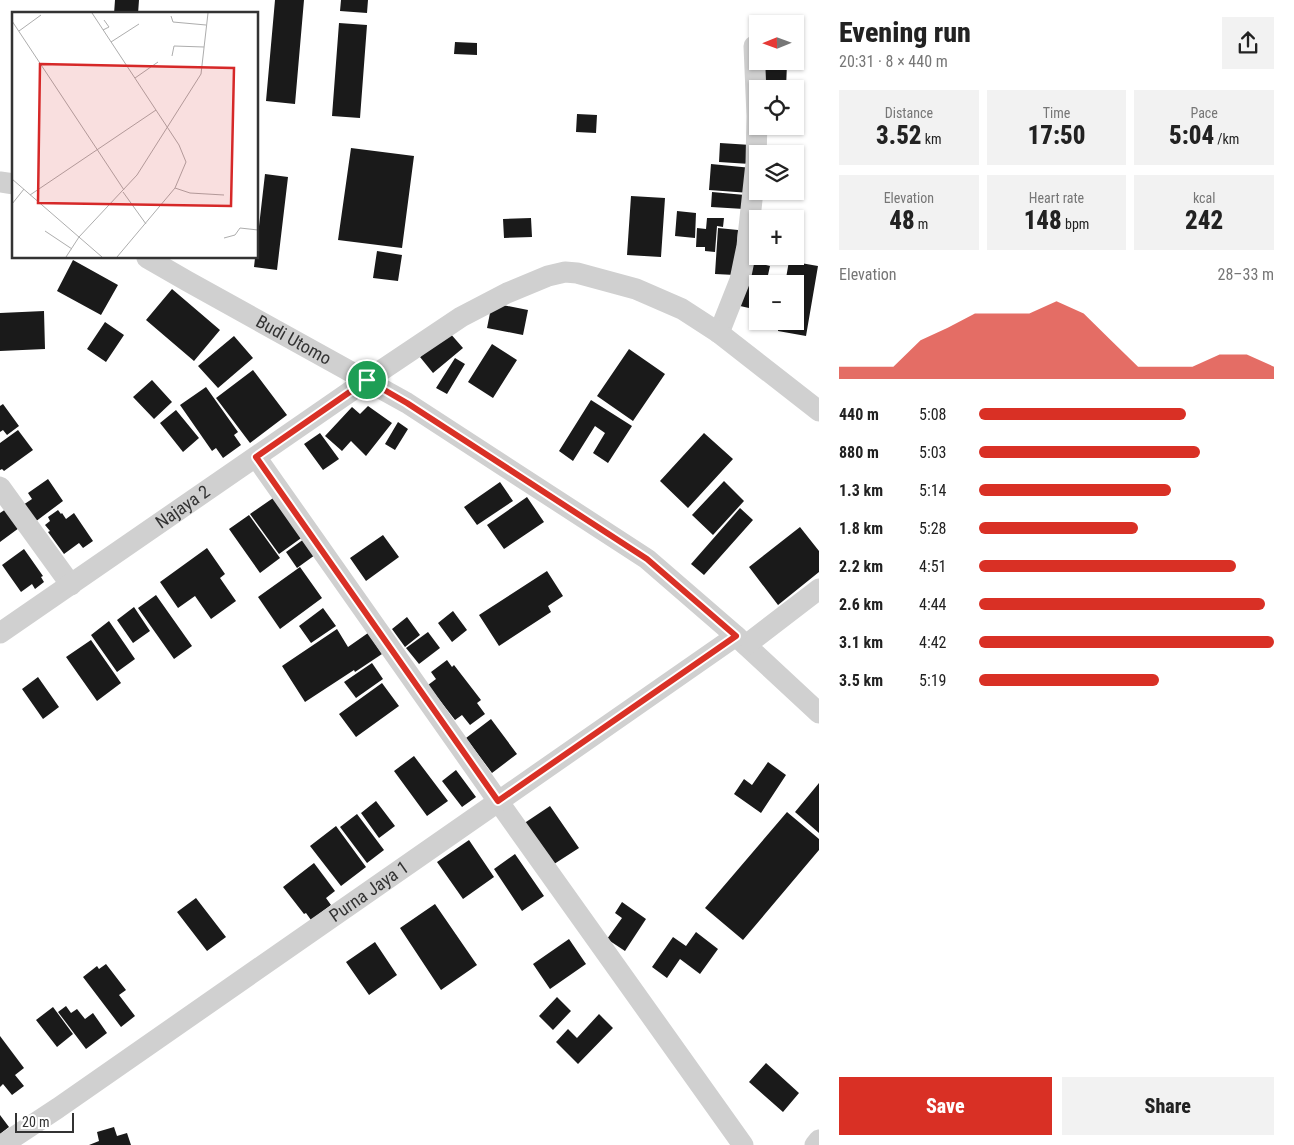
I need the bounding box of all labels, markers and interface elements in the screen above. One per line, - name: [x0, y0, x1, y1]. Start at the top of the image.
- inset map: [12, 12, 259, 259]
- north arrow: [749, 15, 804, 70]
- map controls: [749, 15, 804, 330]
- text: Evening run: [839, 16, 971, 49]
- button: share: [1222, 17, 1274, 69]
- text: 20:31 · 8 × 440 m: [839, 52, 948, 71]
- button: locate: [749, 80, 804, 135]
- text: Distance: [885, 105, 933, 121]
- text: Time: [1043, 105, 1070, 121]
- text: Pace: [1190, 105, 1218, 121]
- text: 3.52: [876, 121, 922, 150]
- text: 17:50: [1028, 121, 1085, 150]
- text: 5:04: [1169, 121, 1214, 150]
- text: km: [922, 131, 942, 147]
- text: /km: [1214, 131, 1239, 147]
- button: layers: [749, 145, 804, 200]
- text: Elevation: [884, 190, 934, 206]
- text: Heart rate: [1029, 190, 1084, 206]
- text: kcal: [1193, 190, 1215, 206]
- text: 48: [889, 206, 915, 235]
- text: 148: [1024, 206, 1062, 235]
- text: 242: [1185, 206, 1223, 235]
- button: +: [749, 210, 804, 265]
- text: m: [915, 216, 928, 232]
- text: bpm: [1062, 216, 1089, 232]
- text: Elevation: [839, 265, 897, 284]
- text: 28–33 m: [1218, 265, 1274, 284]
- button: −: [749, 275, 804, 330]
- street label: Budi Utomo: [253, 310, 335, 369]
- pin: [346, 359, 388, 401]
- icon: arrive: [353, 366, 381, 394]
- text: 440 m: [839, 405, 879, 424]
- text: 5:08: [919, 405, 946, 424]
- text: 880 m: [839, 443, 879, 462]
- text: 5:03: [919, 443, 946, 462]
- street label: Najaya 2: [151, 480, 214, 533]
- text: 1.3 km: [839, 481, 883, 500]
- text: 5:14: [919, 481, 946, 500]
- text: 1.8 km: [839, 519, 883, 538]
- text: 5:28: [919, 519, 946, 538]
- text: 2.2 km: [839, 557, 883, 576]
- text: 4:51: [919, 557, 946, 576]
- text: 2.6 km: [839, 595, 883, 614]
- text: 4:44: [919, 595, 946, 614]
- text: 3.1 km: [839, 633, 883, 652]
- text: 4:42: [919, 633, 946, 652]
- text: 3.5 km: [839, 671, 883, 690]
- text: 5:19: [919, 671, 946, 690]
- street label: Purna Jaya 1: [325, 856, 412, 926]
- button: Save: [839, 1077, 1052, 1135]
- button: Share: [1062, 1077, 1274, 1135]
- scale bar: [15, 1110, 74, 1133]
- text: 20 m: [22, 1114, 50, 1130]

